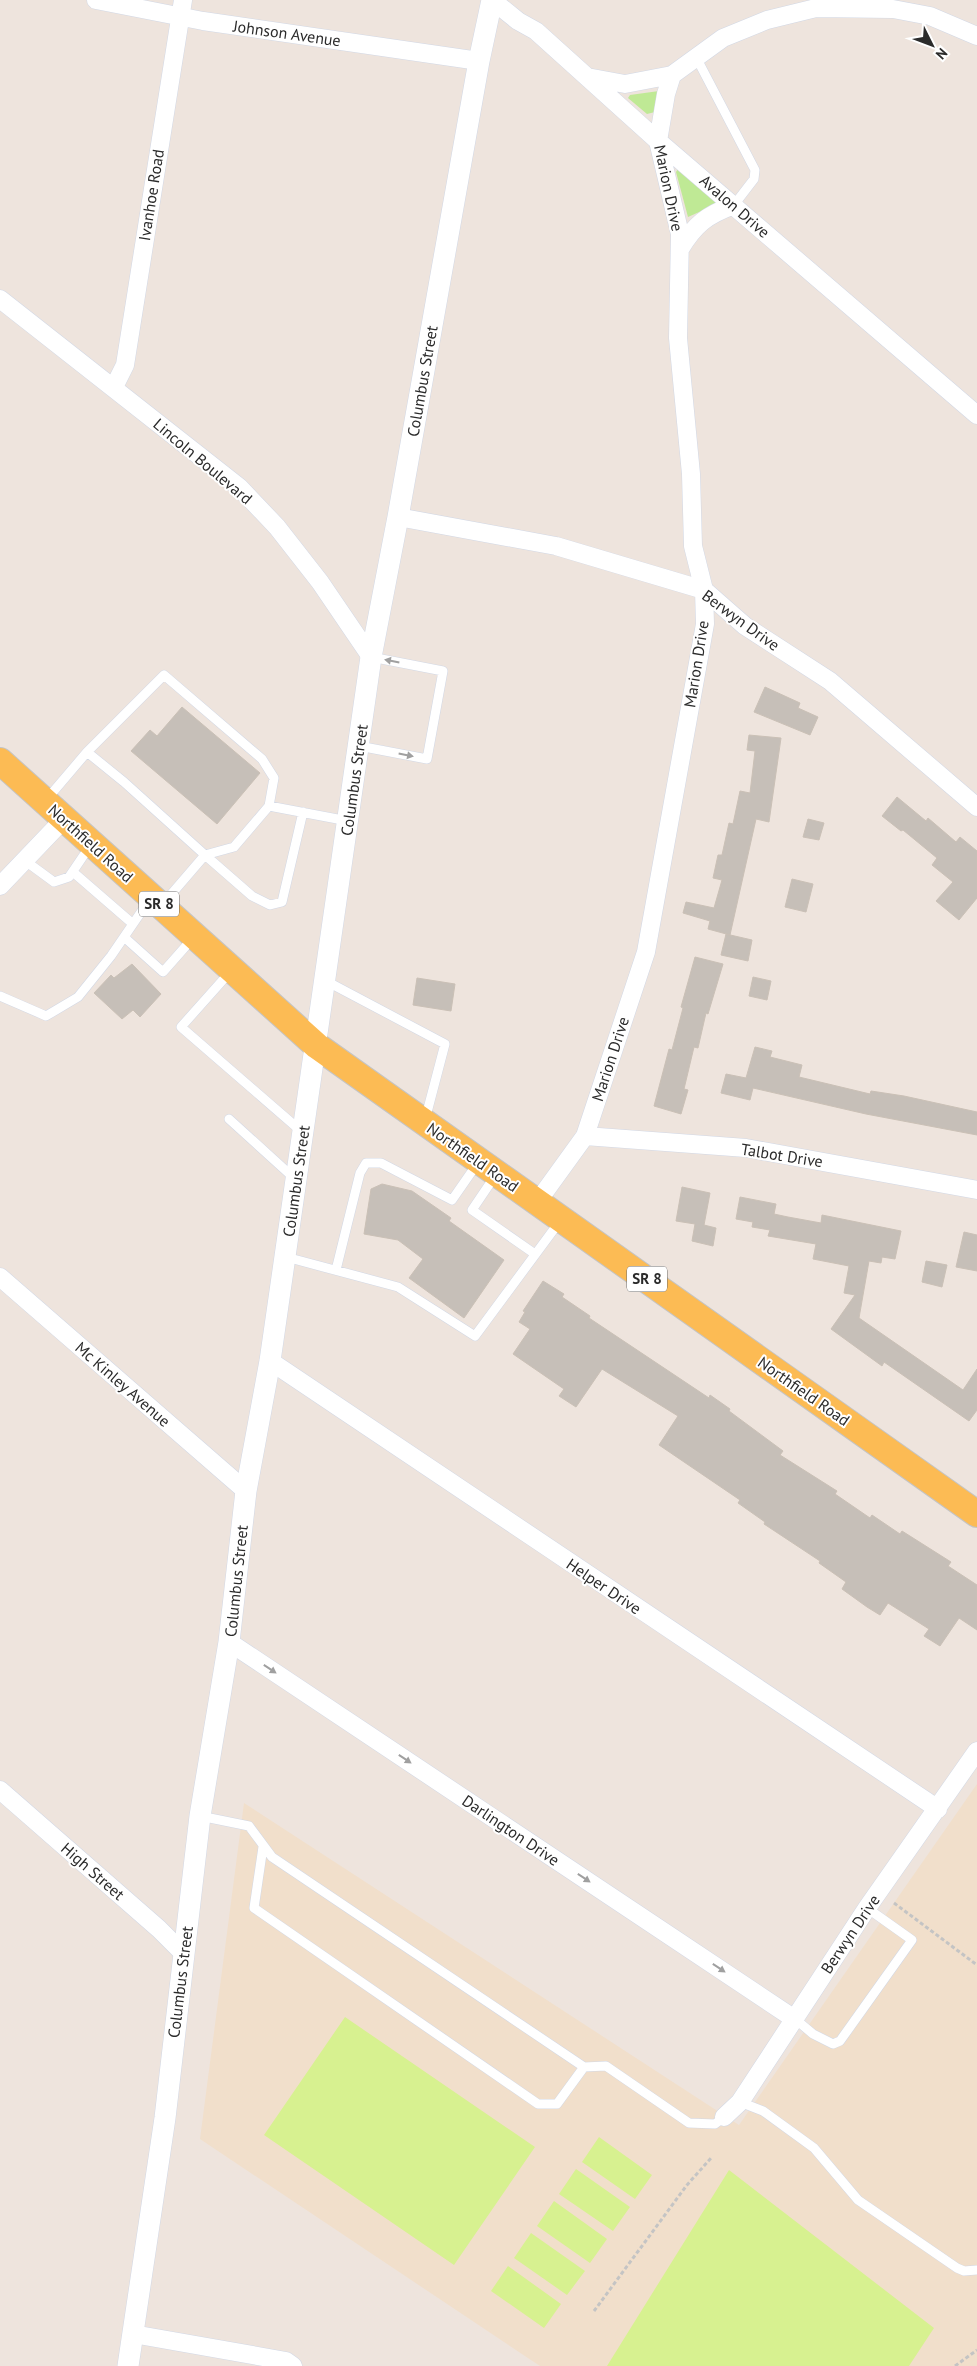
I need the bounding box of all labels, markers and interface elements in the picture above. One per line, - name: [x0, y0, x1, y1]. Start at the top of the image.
- street label: Johnson Avenue: [231, 15, 342, 50]
- north arrow: [907, 20, 957, 70]
- text: N: [932, 44, 951, 63]
- street label: Marion Drive: [650, 143, 688, 233]
- street label: Ivanhoe Road: [134, 148, 168, 242]
- street label: Avalon Drive: [696, 170, 774, 242]
- street label: Columbus Street: [402, 323, 442, 438]
- street label: Lincoln Boulevard: [149, 414, 257, 508]
- street label: Berwyn Drive: [698, 585, 784, 655]
- street label: Marion Drive: [679, 619, 713, 709]
- one-way arrow: [383, 657, 399, 665]
- street label: Columbus Street: [336, 722, 372, 837]
- one-way arrow: [399, 751, 415, 759]
- street label: Northfield Road: [44, 800, 138, 886]
- road number: SR 8: [139, 892, 179, 916]
- street label: Marion Drive: [587, 1014, 633, 1104]
- street label: Northfield Road: [423, 1118, 523, 1196]
- street label: Columbus Street: [278, 1123, 314, 1238]
- street label: Talbot Drive: [740, 1139, 824, 1171]
- road number: SR 8: [627, 1266, 667, 1292]
- street label: Mc Kinley Avenue: [71, 1337, 175, 1431]
- street label: Northfield Road: [754, 1352, 854, 1430]
- street label: Columbus Street: [220, 1523, 252, 1638]
- street label: Helper Drive: [563, 1554, 645, 1618]
- one-way arrow: [263, 1664, 276, 1674]
- one-way arrow: [398, 1754, 411, 1764]
- street label: Darlington Drive: [459, 1790, 563, 1870]
- street label: High Street: [57, 1838, 129, 1904]
- one-way arrow: [577, 1873, 590, 1883]
- street label: Berwyn Drive: [816, 1891, 884, 1977]
- street label: Columbus Street: [163, 1924, 197, 2039]
- one-way arrow: [712, 1963, 726, 1973]

